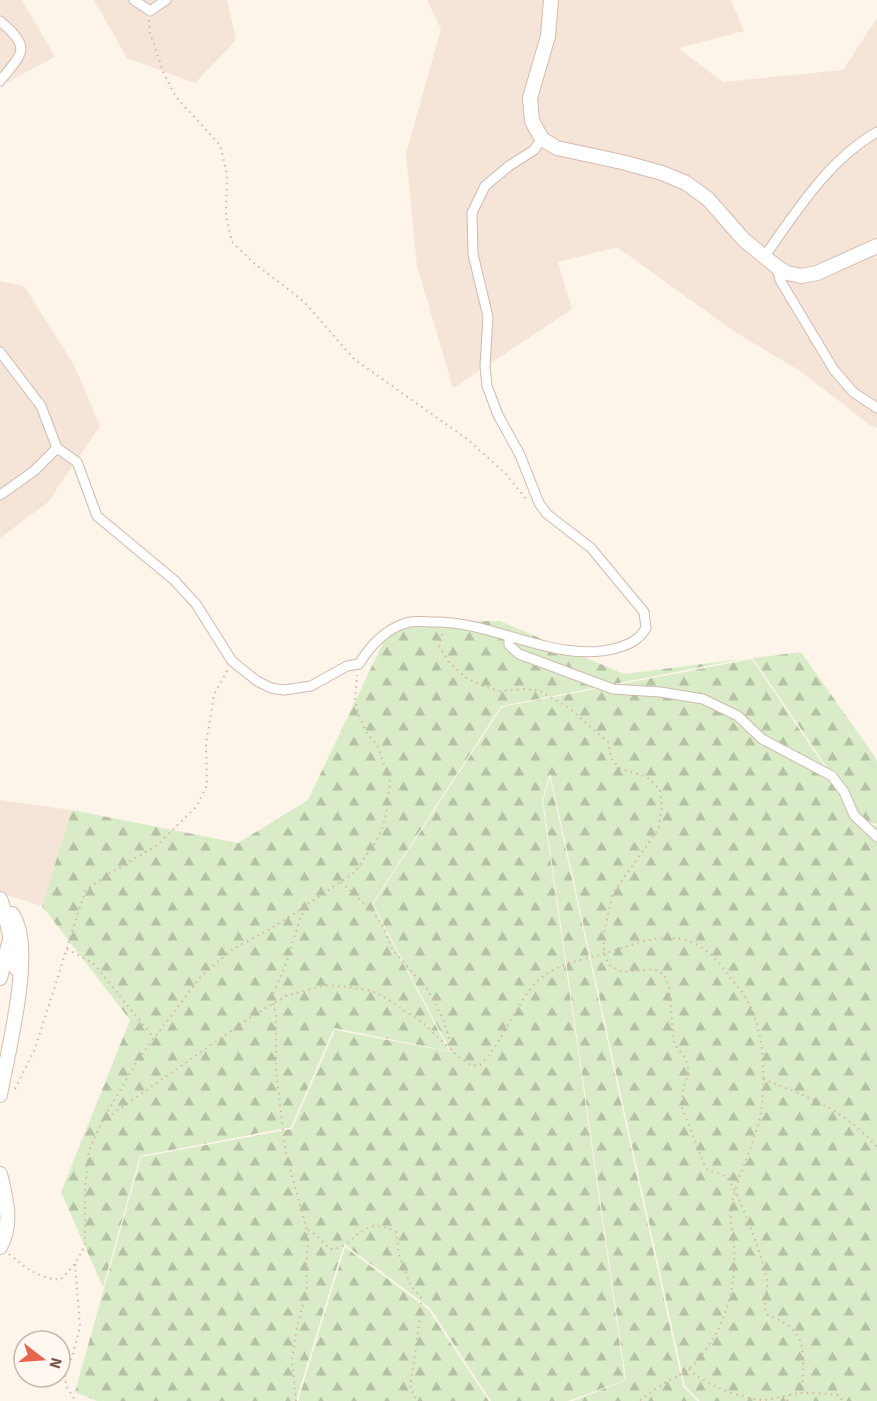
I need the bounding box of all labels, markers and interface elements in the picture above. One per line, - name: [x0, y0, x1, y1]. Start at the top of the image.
- north arrow: [12, 1329, 72, 1389]
- text: N: [43, 1355, 67, 1371]

